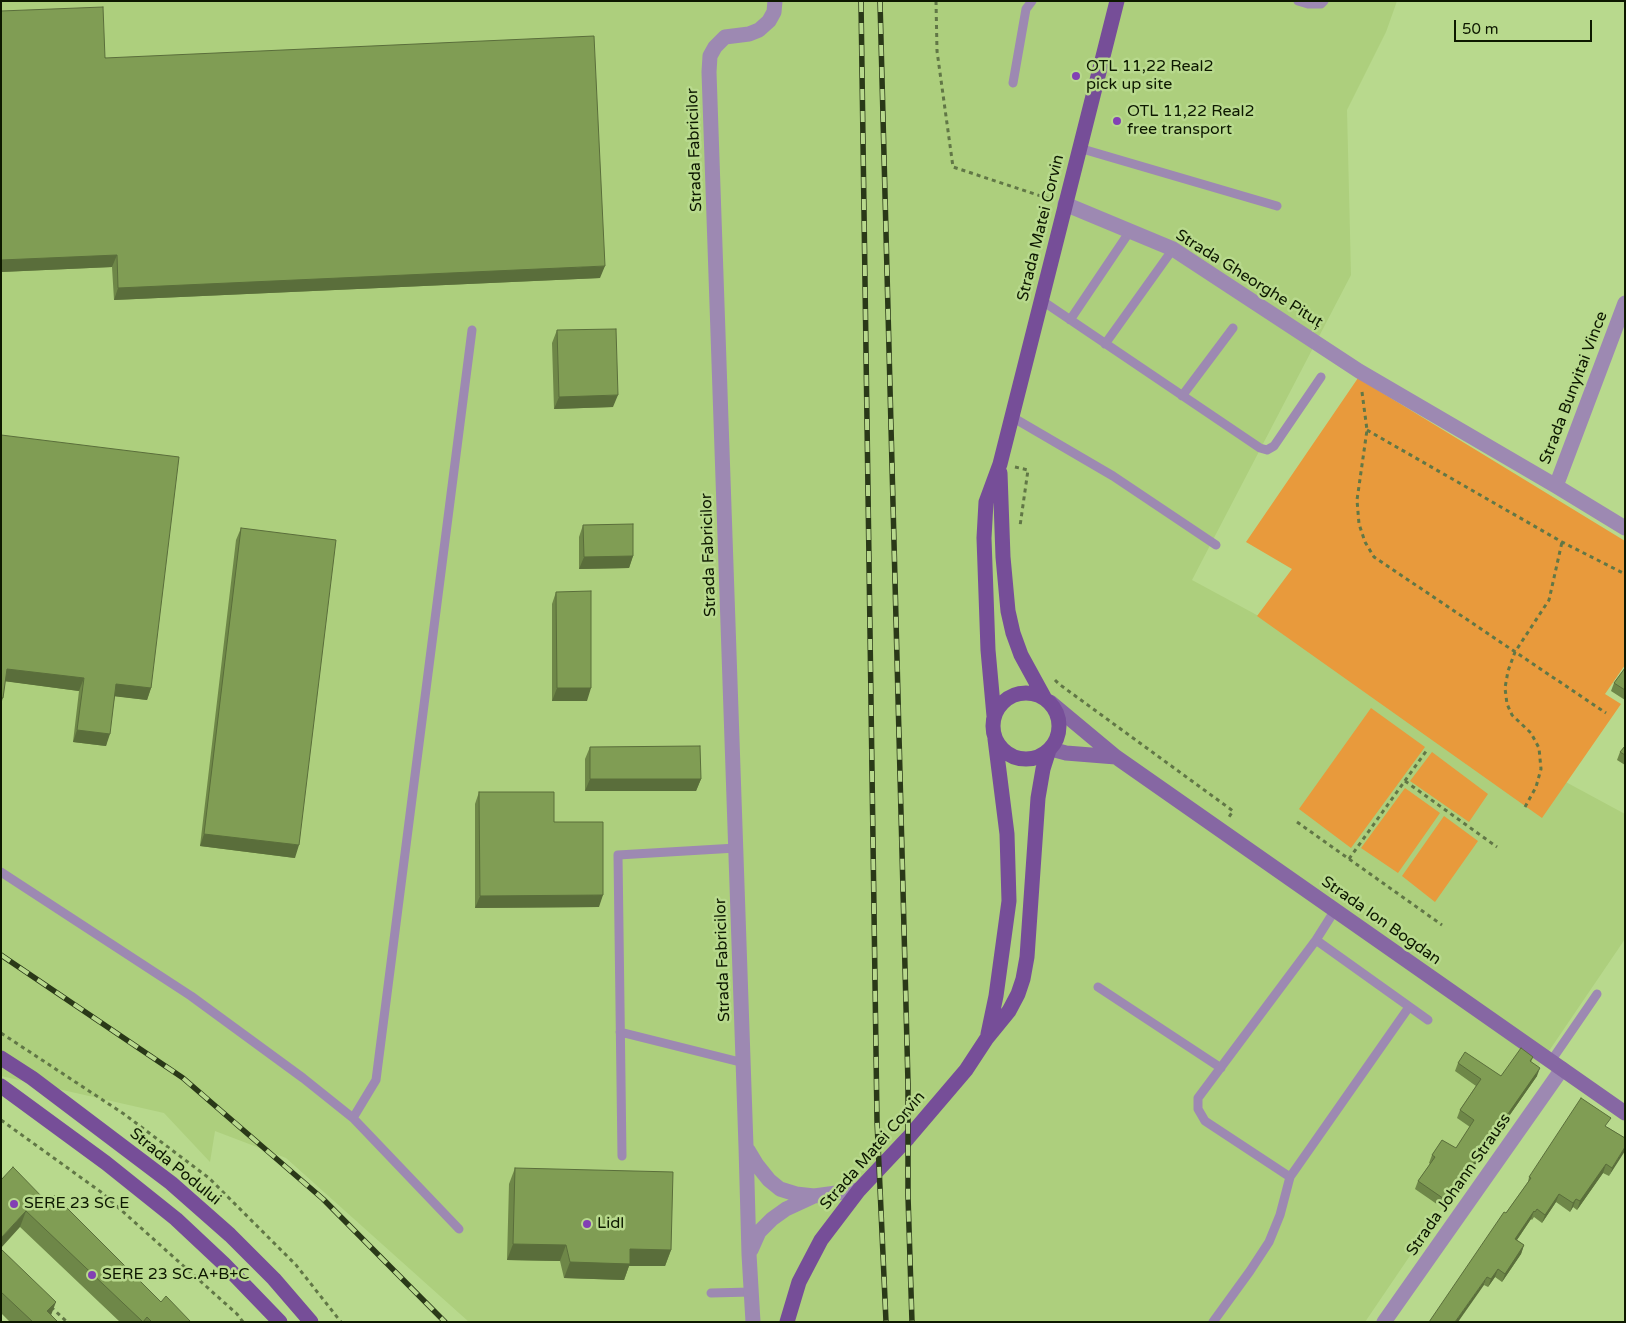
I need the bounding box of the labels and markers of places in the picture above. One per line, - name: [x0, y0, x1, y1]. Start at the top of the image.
- place label: OTL 11,22 Real2 pick up site: [1086, 57, 1214, 95]
- marker: OTL 11,22 Real2 pick up site: [1070, 70, 1082, 82]
- place label: OTL 11,22 Real2 free transport: [1127, 102, 1255, 140]
- marker: OTL 11,22 Real2 free transport: [1111, 115, 1123, 127]
- place label: SERE 23 SC E: [24, 1194, 129, 1214]
- marker: SERE 23 SC E: [8, 1198, 20, 1210]
- place label: Lidl: [597, 1214, 624, 1234]
- marker: Lidl: [581, 1218, 593, 1230]
- place label: SERE 23 SC.A+B+C: [102, 1265, 249, 1285]
- marker: SERE 23 SC.A+B+C: [86, 1269, 98, 1281]

